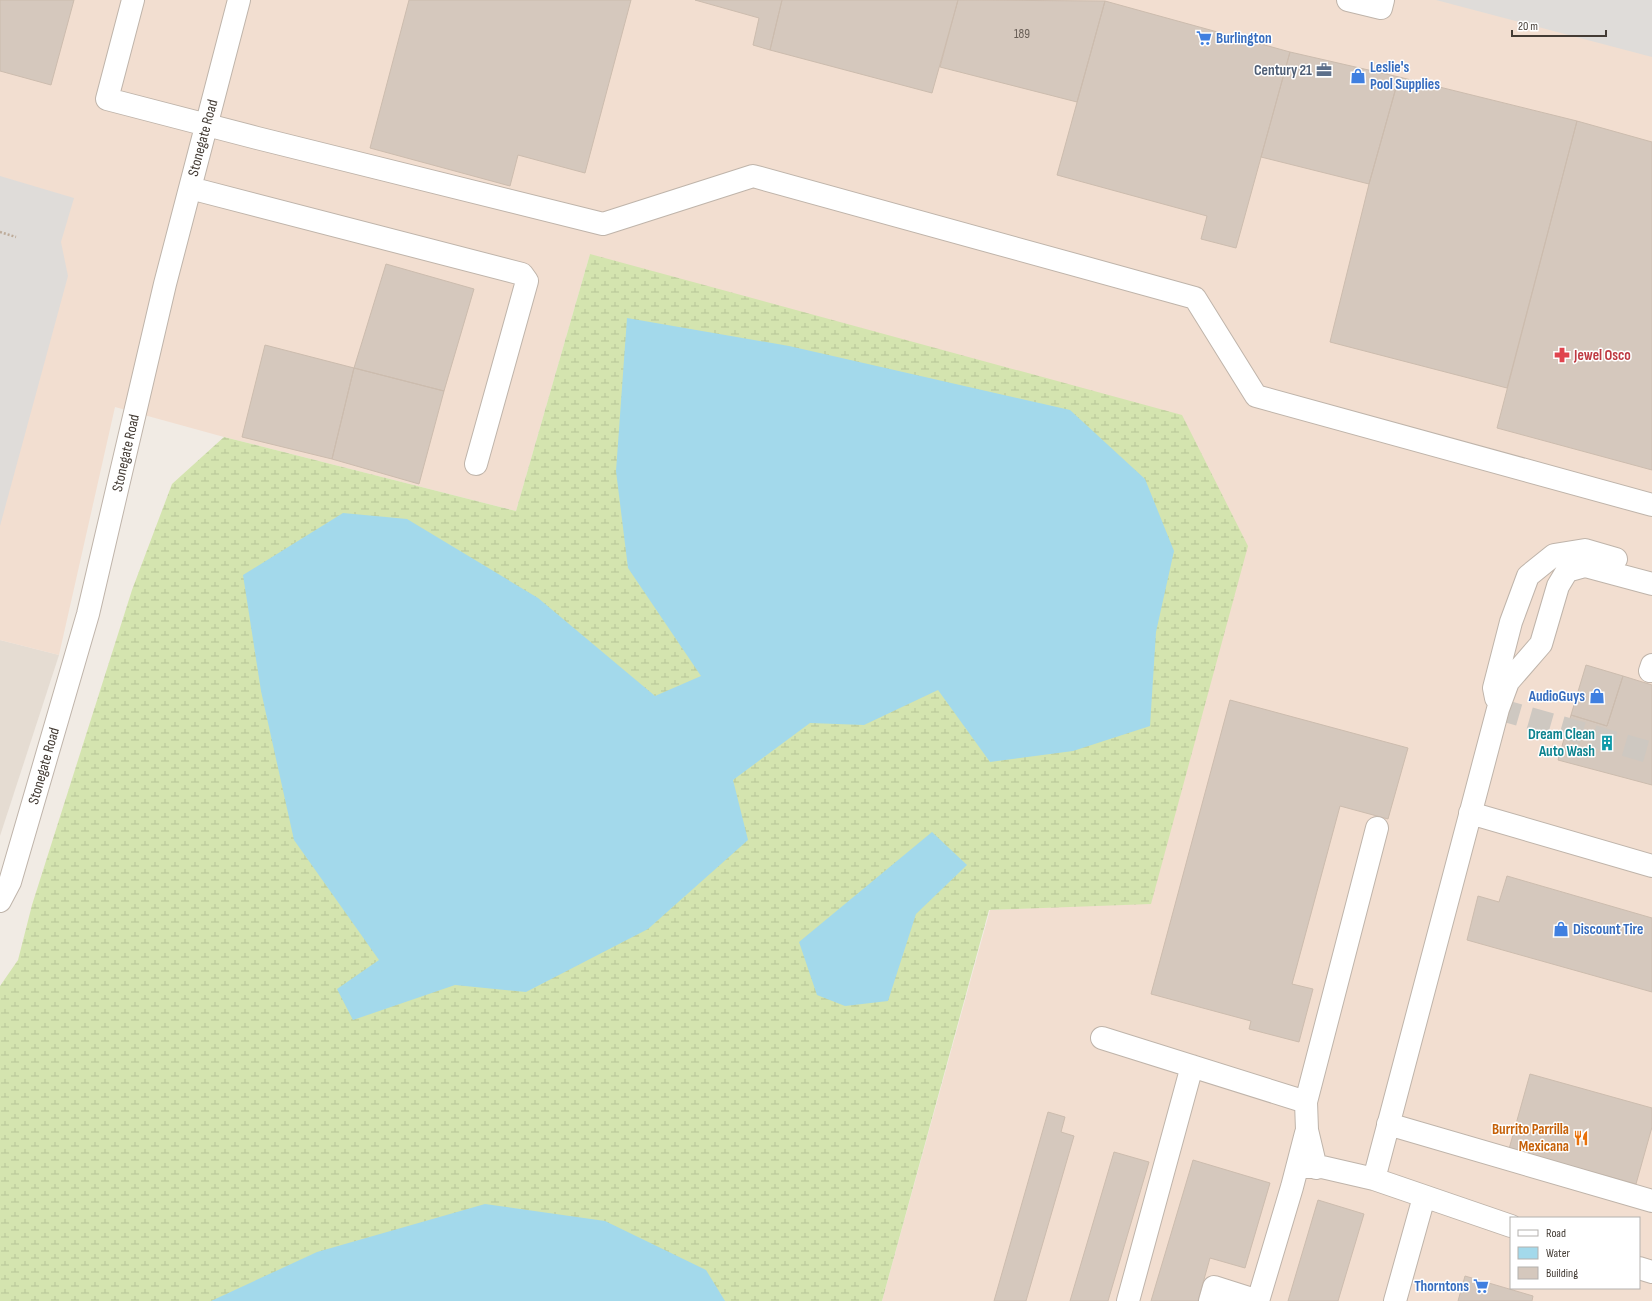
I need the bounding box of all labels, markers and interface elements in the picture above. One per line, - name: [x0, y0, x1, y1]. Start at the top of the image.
- scale bar: [1512, 12, 1606, 38]
- text: 20 m: [1518, 19, 1538, 34]
- house number: 189: [1014, 26, 1030, 42]
- supermarket icon: Burlington: [1195, 29, 1213, 47]
- place label: Burlington: [1216, 29, 1272, 48]
- place label: Leslie's Pool Supplies: [1370, 58, 1440, 94]
- place label: Century 21: [1254, 61, 1312, 80]
- office icon: Century 21: [1315, 61, 1333, 79]
- shop icon: Leslie's Pool Supplies: [1349, 67, 1367, 85]
- street label: Stonegate Road: [184, 97, 222, 179]
- pharmacy icon: Jewel Osco: [1553, 346, 1571, 364]
- place label: Jewel Osco: [1573, 346, 1631, 365]
- street label: Stonegate Road: [108, 412, 144, 494]
- place label: AudioGuys: [1528, 687, 1585, 706]
- shop icon: AudioGuys: [1588, 687, 1606, 705]
- street label: Stonegate Road: [24, 725, 64, 807]
- place label: Dream Clean Auto Wash: [1528, 725, 1595, 761]
- building icon: Dream Clean Auto Wash: [1598, 734, 1616, 752]
- shop icon: Discount Tire: [1552, 920, 1570, 938]
- place label: Discount Tire: [1573, 920, 1643, 939]
- place label: Burrito Parrilla Mexicana: [1492, 1120, 1569, 1156]
- restaurant icon: Burrito Parrilla Mexicana: [1572, 1129, 1590, 1147]
- legend: [1510, 1217, 1640, 1289]
- text: Road: [1546, 1226, 1566, 1241]
- text: Water: [1546, 1246, 1570, 1261]
- text: Building: [1546, 1266, 1578, 1281]
- place label: Thorntons: [1414, 1277, 1469, 1296]
- supermarket icon: Thorntons: [1472, 1277, 1490, 1295]

